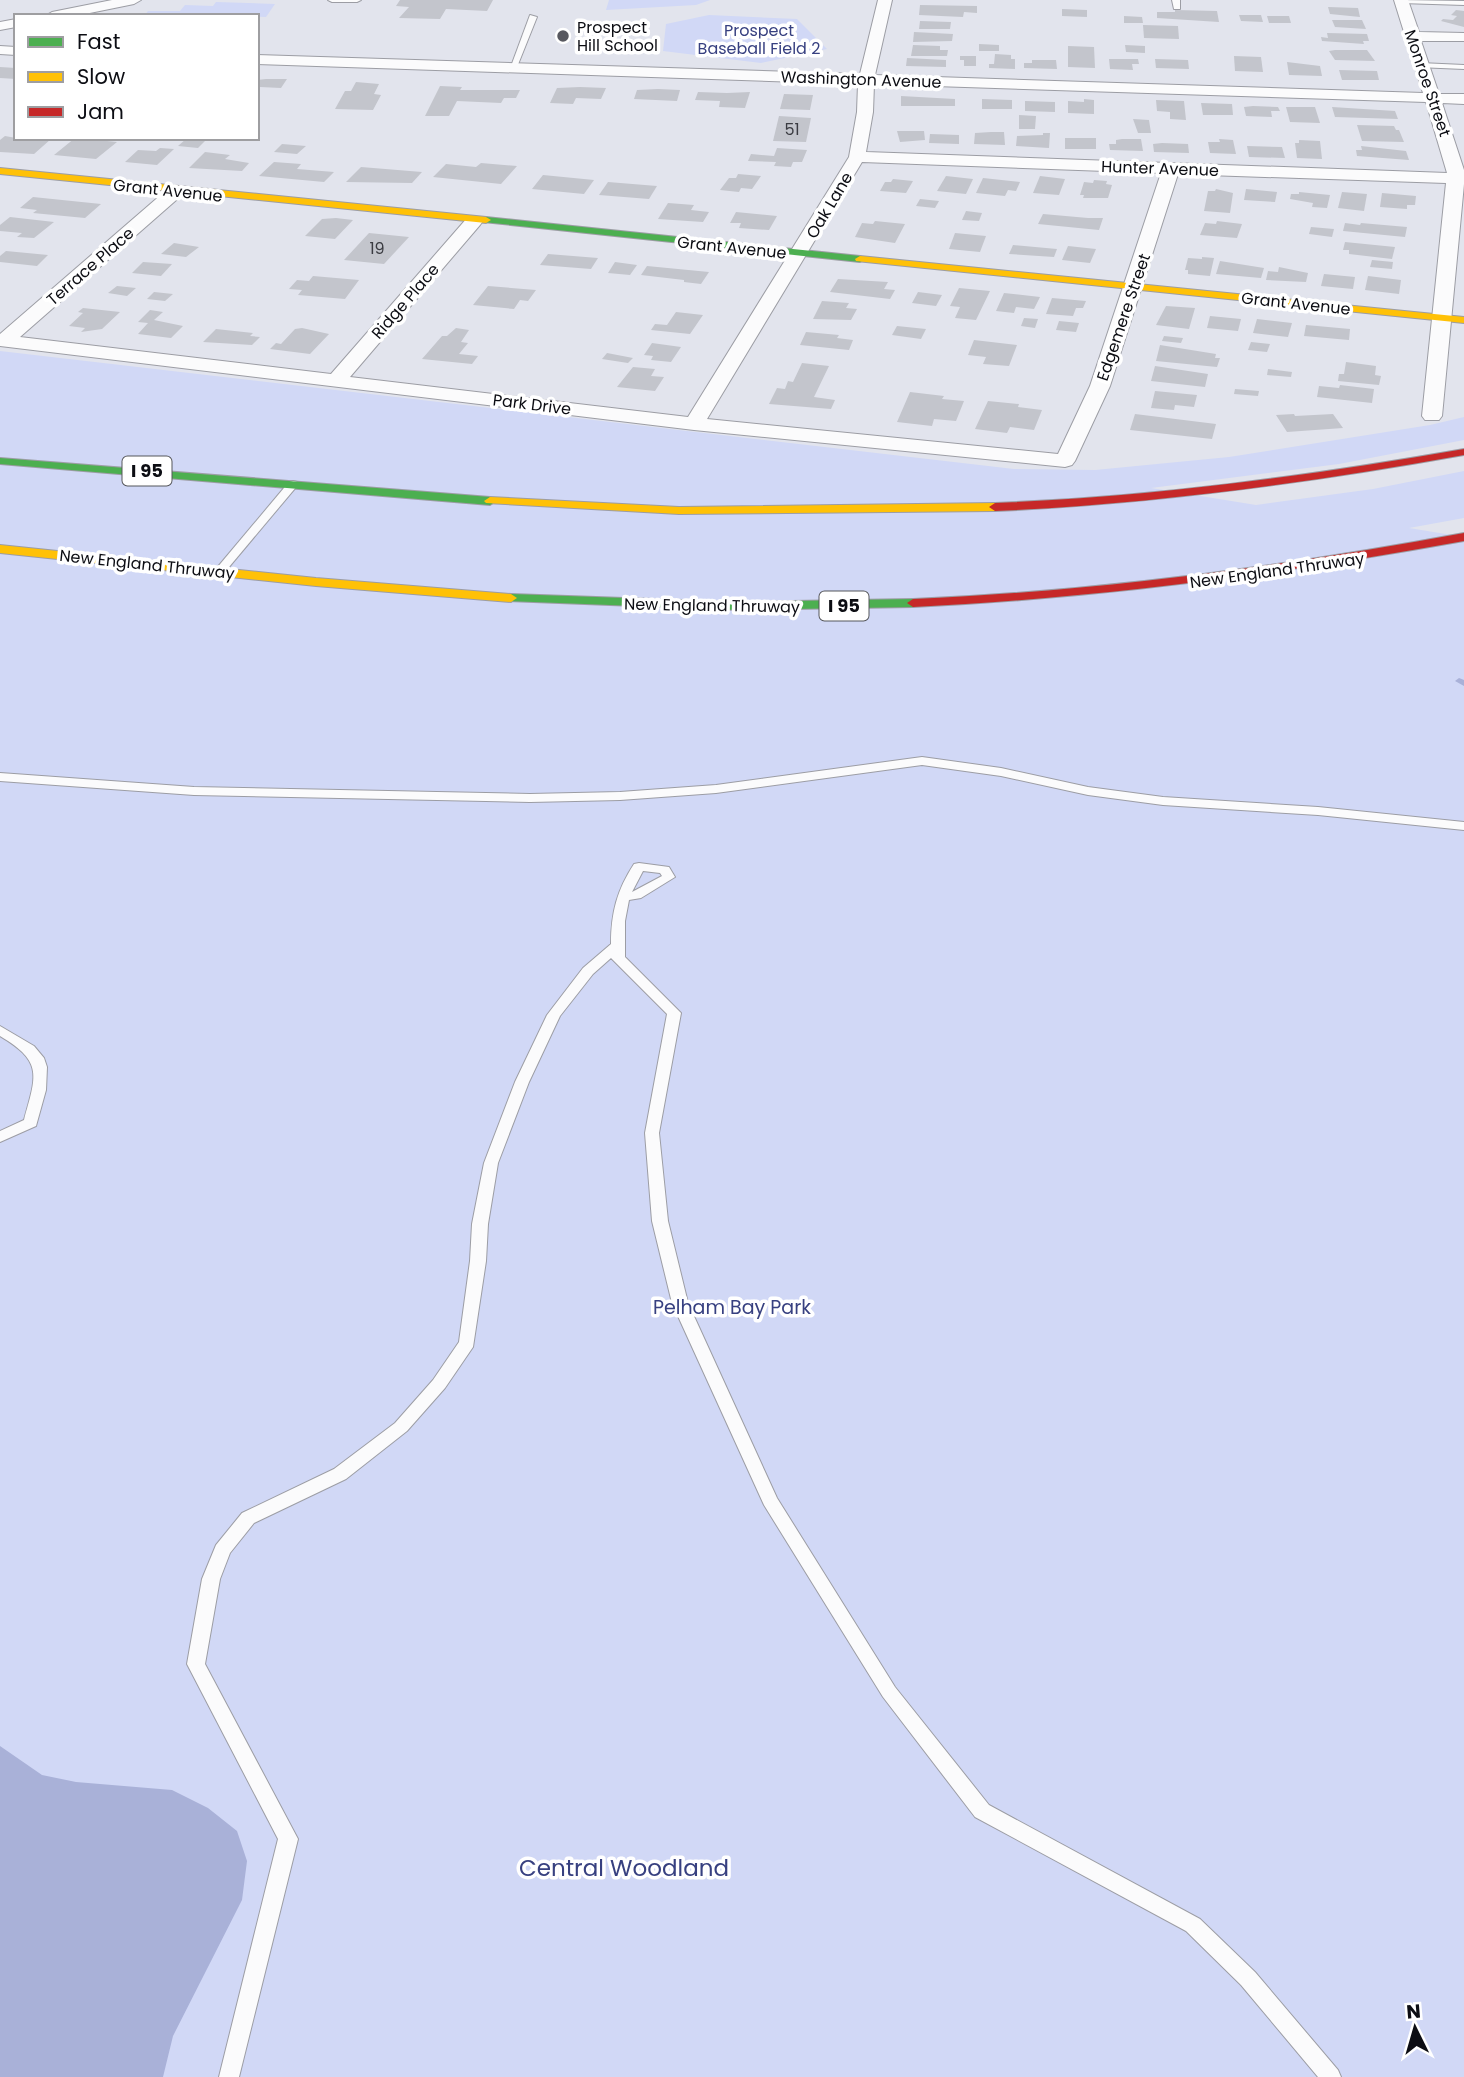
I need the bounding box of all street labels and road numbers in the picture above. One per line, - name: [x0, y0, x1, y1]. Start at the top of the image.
- street label: Monroe Street: [1399, 27, 1457, 140]
- street label: Washington Avenue: [780, 65, 942, 94]
- street label: Hunter Avenue: [1101, 155, 1219, 182]
- street label: Oak Lane: [801, 168, 858, 243]
- street label: Grant Avenue: [112, 173, 224, 208]
- street label: Terrace Place: [42, 222, 139, 311]
- street label: Grant Avenue: [676, 230, 788, 265]
- street label: Edgemere Street: [1091, 250, 1156, 384]
- street label: Ridge Place: [366, 259, 445, 344]
- street label: Grant Avenue: [1240, 286, 1352, 321]
- street label: Park Drive: [491, 388, 572, 421]
- road number: I 95: [122, 457, 172, 486]
- street label: New England Thruway: [58, 544, 236, 585]
- street label: New England Thruway: [1188, 547, 1366, 594]
- street label: New England Thruway: [624, 592, 800, 619]
- road number: I 95: [820, 592, 868, 620]

